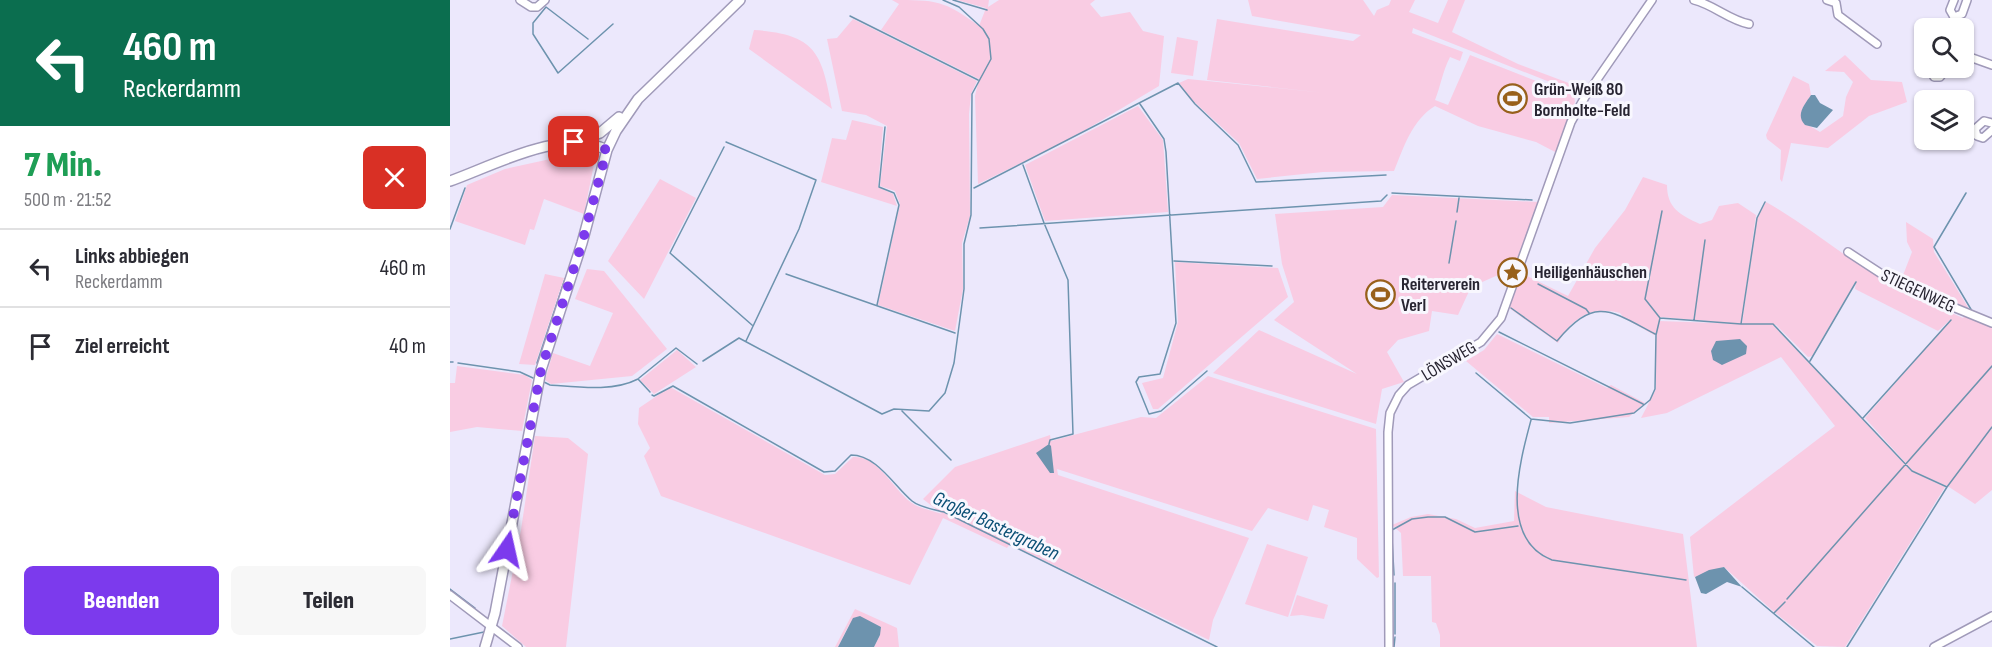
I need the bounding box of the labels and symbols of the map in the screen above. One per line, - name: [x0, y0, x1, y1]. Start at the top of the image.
- place label: Grün-Weiß 80 Bornholte-Feld: [1534, 79, 1630, 121]
- sports icon: Grün-Weiß 80 Bornholte-Feld: [1497, 83, 1529, 115]
- pin: [548, 116, 599, 167]
- place icon: Heiligenhäuschen: [1497, 256, 1529, 288]
- place label: Heiligenhäuschen: [1534, 262, 1647, 283]
- street label: STIEGENWEG: [1878, 265, 1958, 317]
- place label: Reiterverein Verl: [1401, 274, 1480, 316]
- sports icon: Reiterverein Verl: [1364, 278, 1396, 310]
- street label: LÖNSWEG: [1418, 337, 1480, 385]
- water label: Großer Bastergraben: [929, 486, 1063, 566]
- position arrow: [475, 517, 539, 581]

